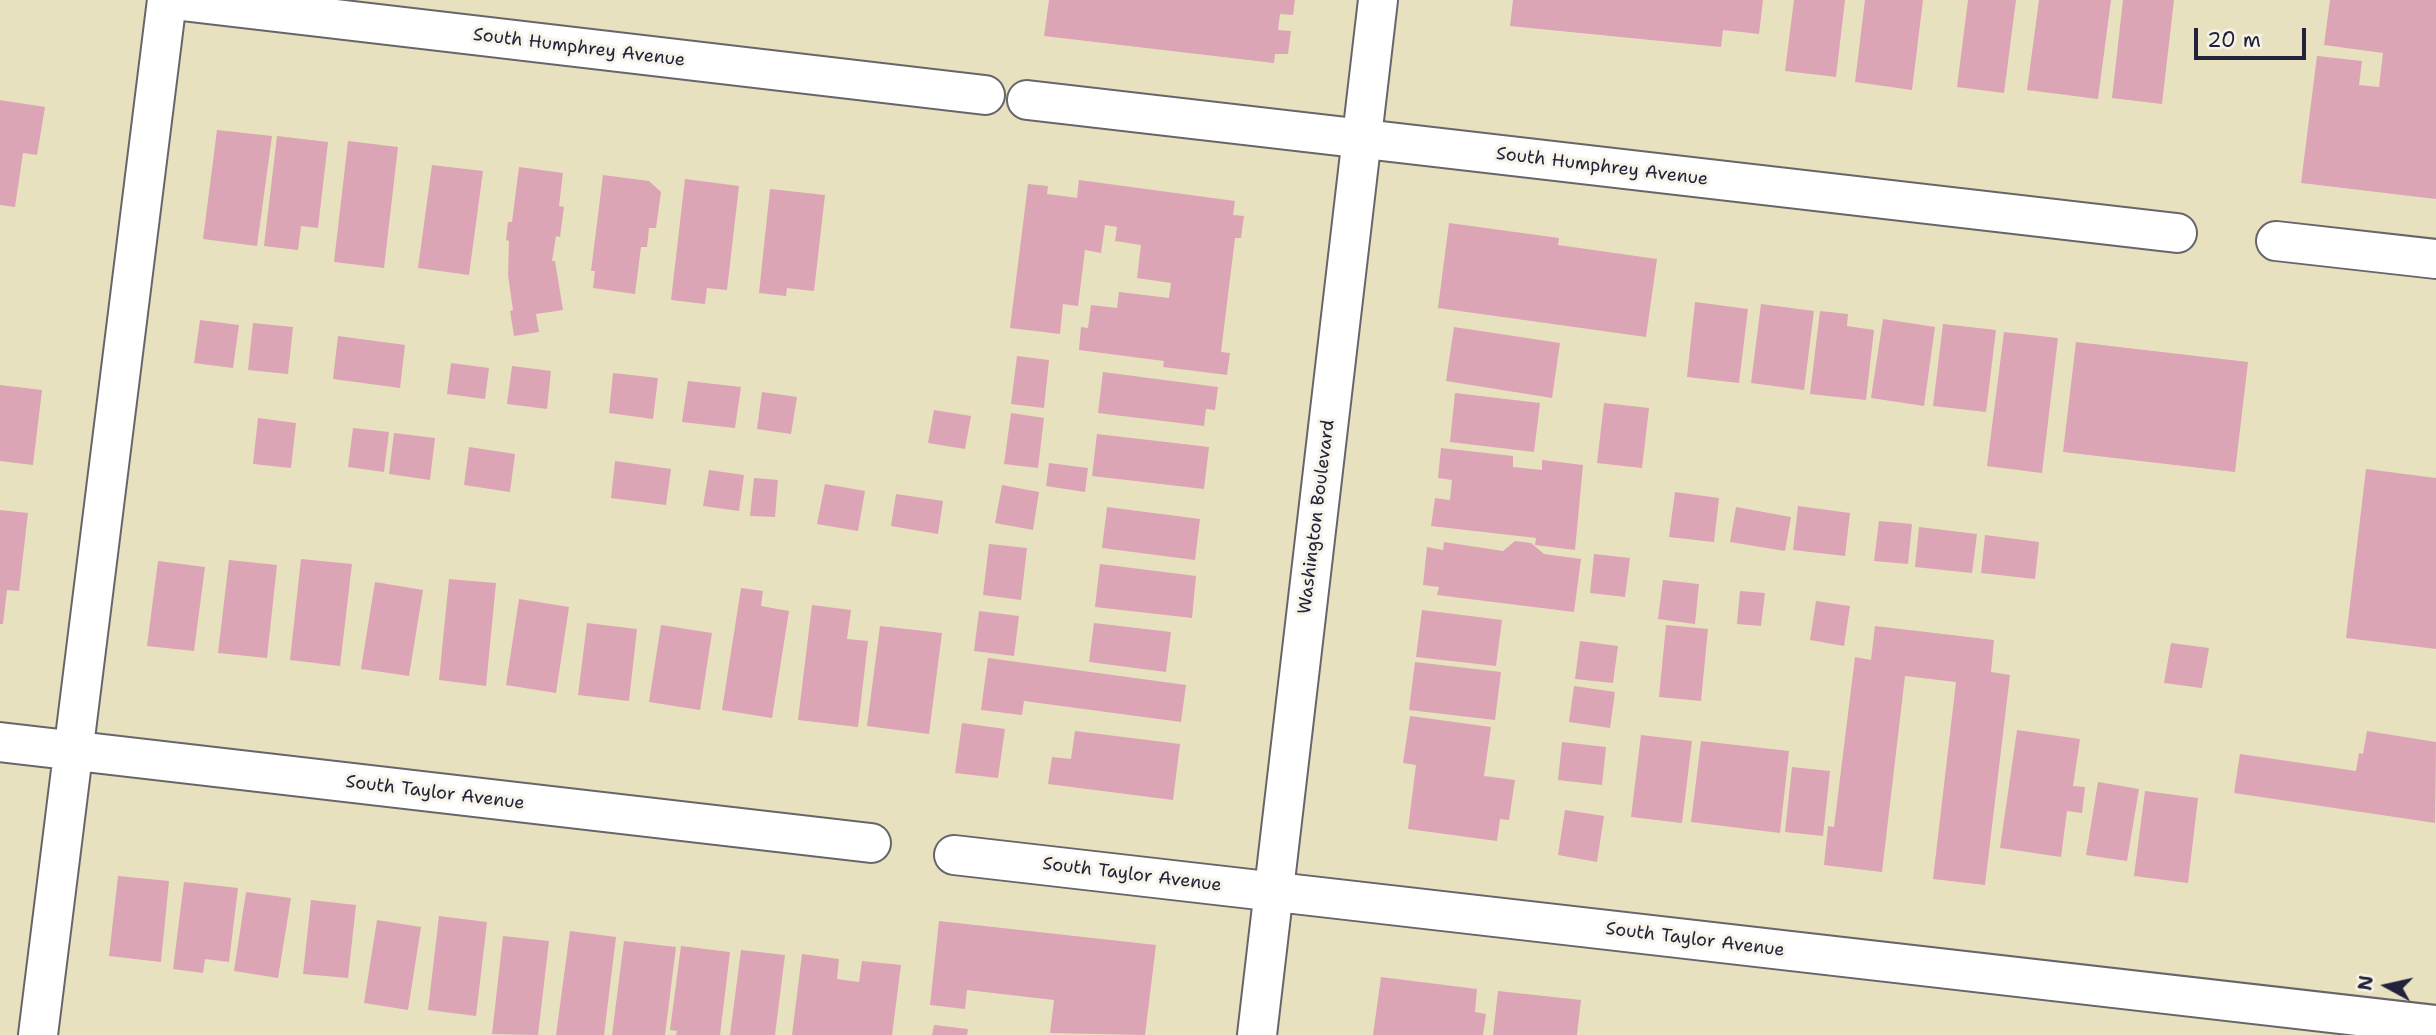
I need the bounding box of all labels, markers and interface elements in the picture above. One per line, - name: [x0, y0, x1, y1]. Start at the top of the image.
- scale bar: [2198, 14, 2310, 58]
- street label: South Humphrey Avenue: [472, 24, 686, 72]
- text: 20 m: [2207, 26, 2261, 54]
- street label: South Humphrey Avenue: [1495, 143, 1709, 191]
- street label: Washington Boulevard: [1294, 419, 1340, 615]
- street label: South Taylor Avenue: [344, 771, 526, 815]
- street label: South Taylor Avenue: [1041, 853, 1223, 897]
- street label: South Taylor Avenue: [1604, 918, 1786, 962]
- north arrow: [2352, 951, 2422, 1021]
- text: N: [2352, 974, 2379, 992]

